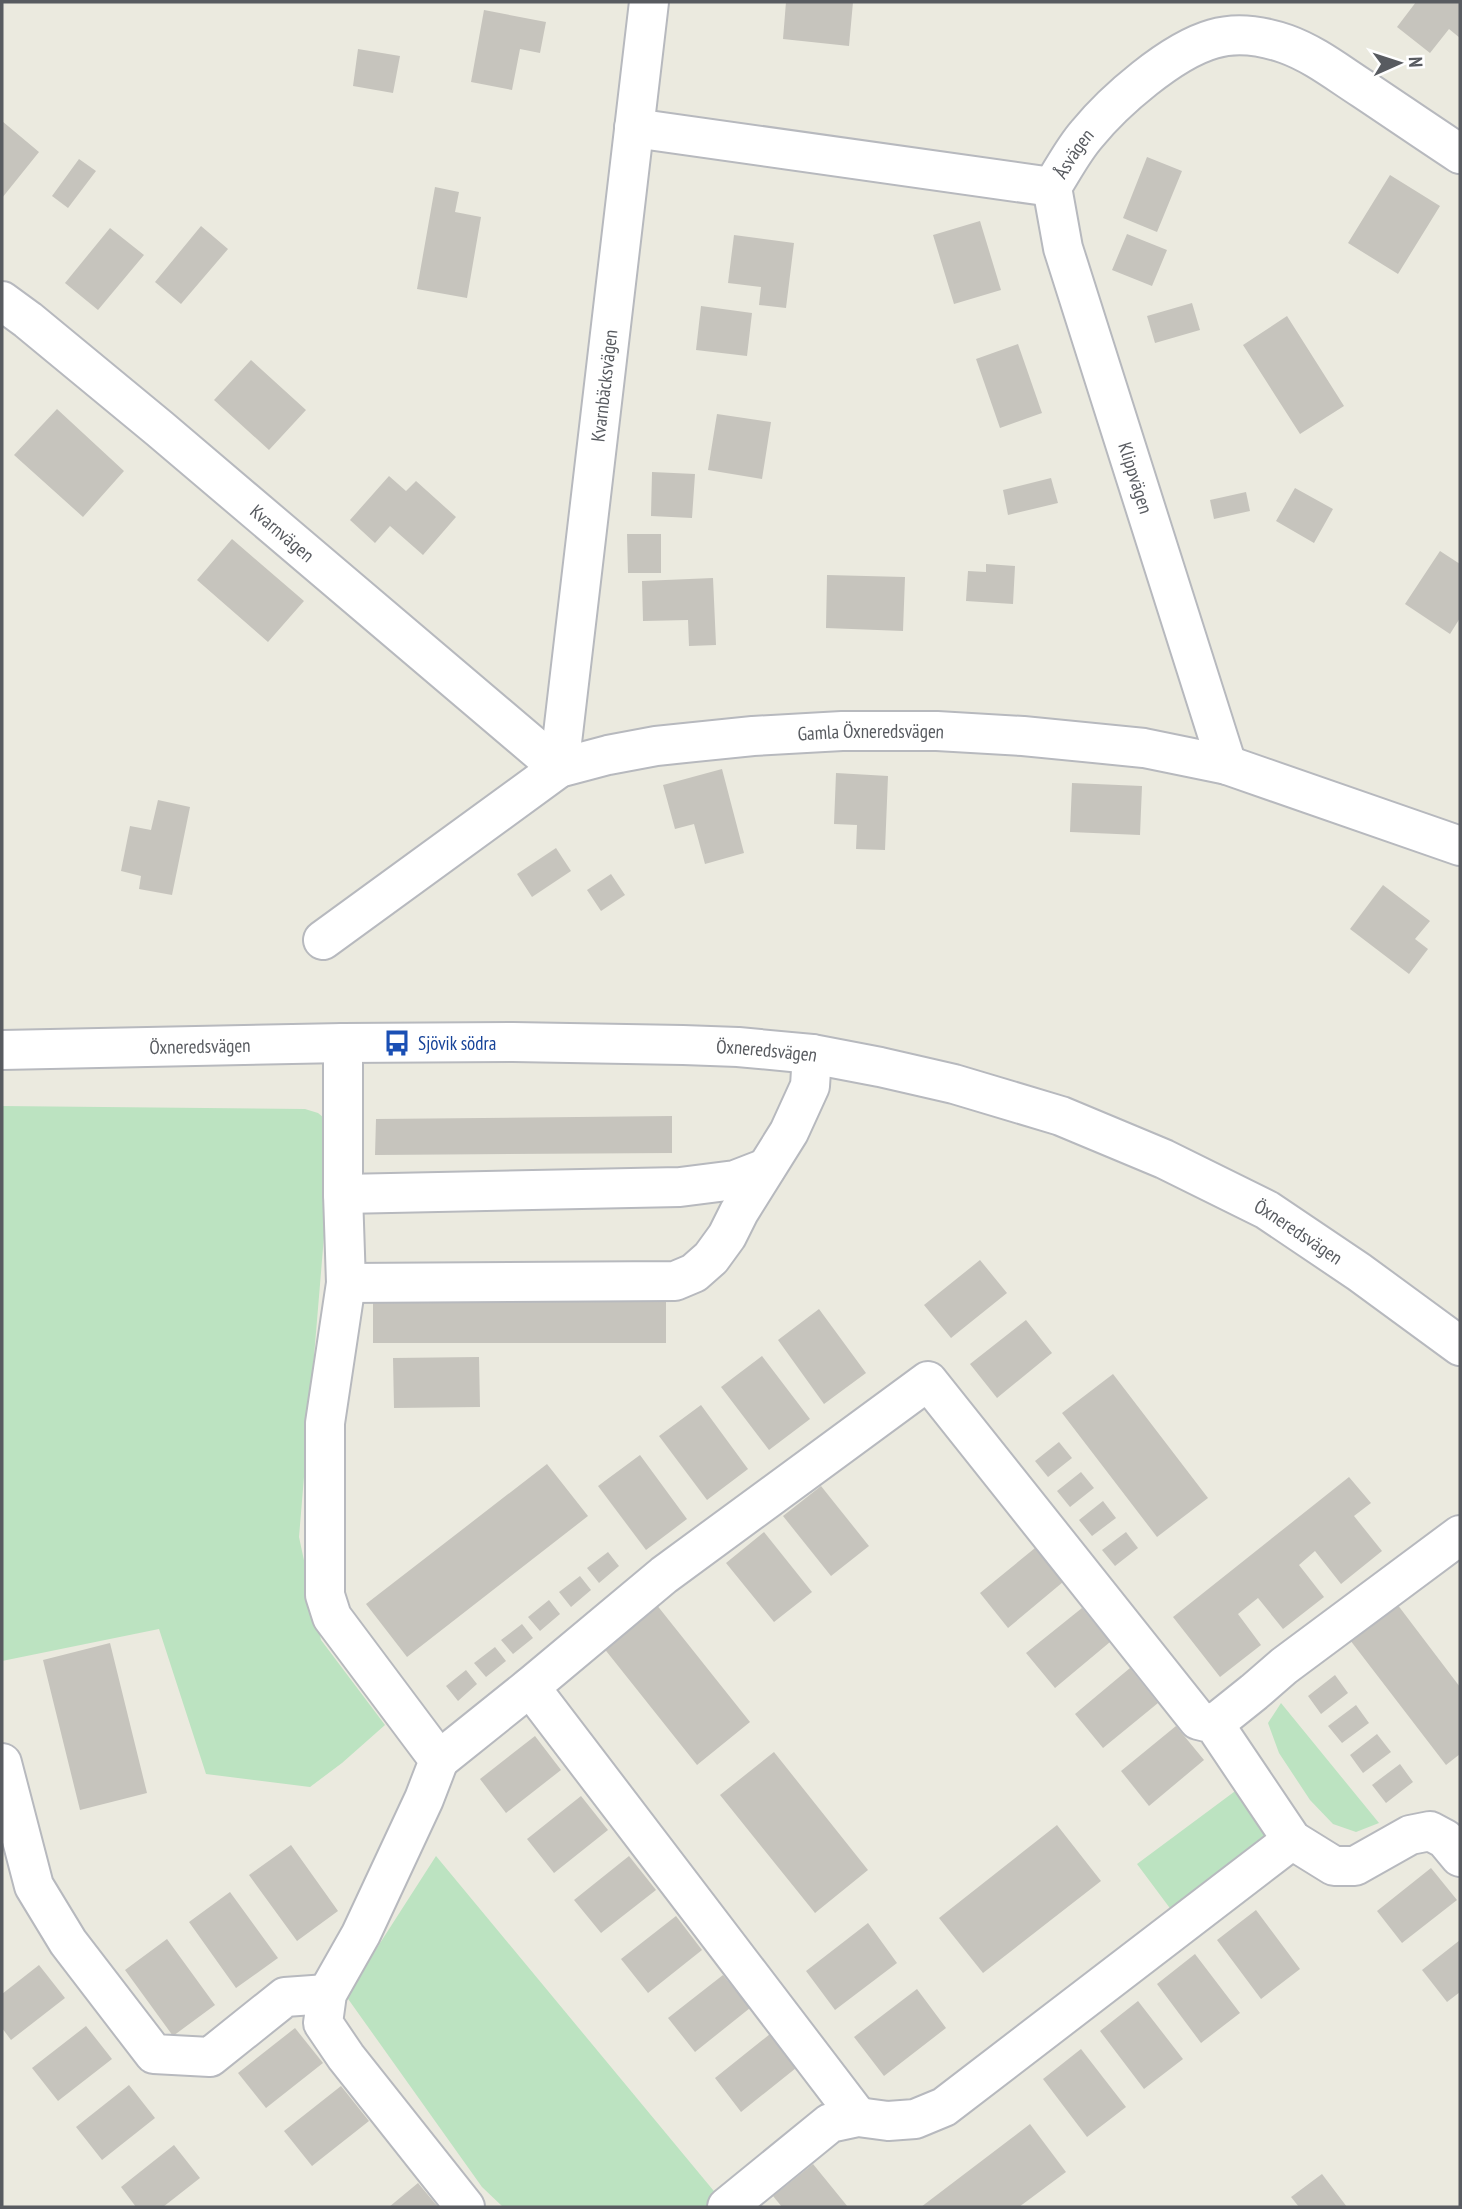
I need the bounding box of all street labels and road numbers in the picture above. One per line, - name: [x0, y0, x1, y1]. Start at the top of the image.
- street label: Åsvägen: [1048, 123, 1099, 183]
- street label: Kvarnbäcksvägen: [585, 328, 622, 443]
- street label: Klippvägen: [1113, 439, 1158, 516]
- street label: Kvarnvägen: [245, 499, 319, 567]
- street label: Gamla Öxneredsvägen: [797, 719, 945, 745]
- street label: Öxneredsvägen: [149, 1033, 251, 1059]
- street label: Öxneredsvägen: [716, 1034, 819, 1067]
- street label: Öxneredsvägen: [1251, 1194, 1347, 1270]

